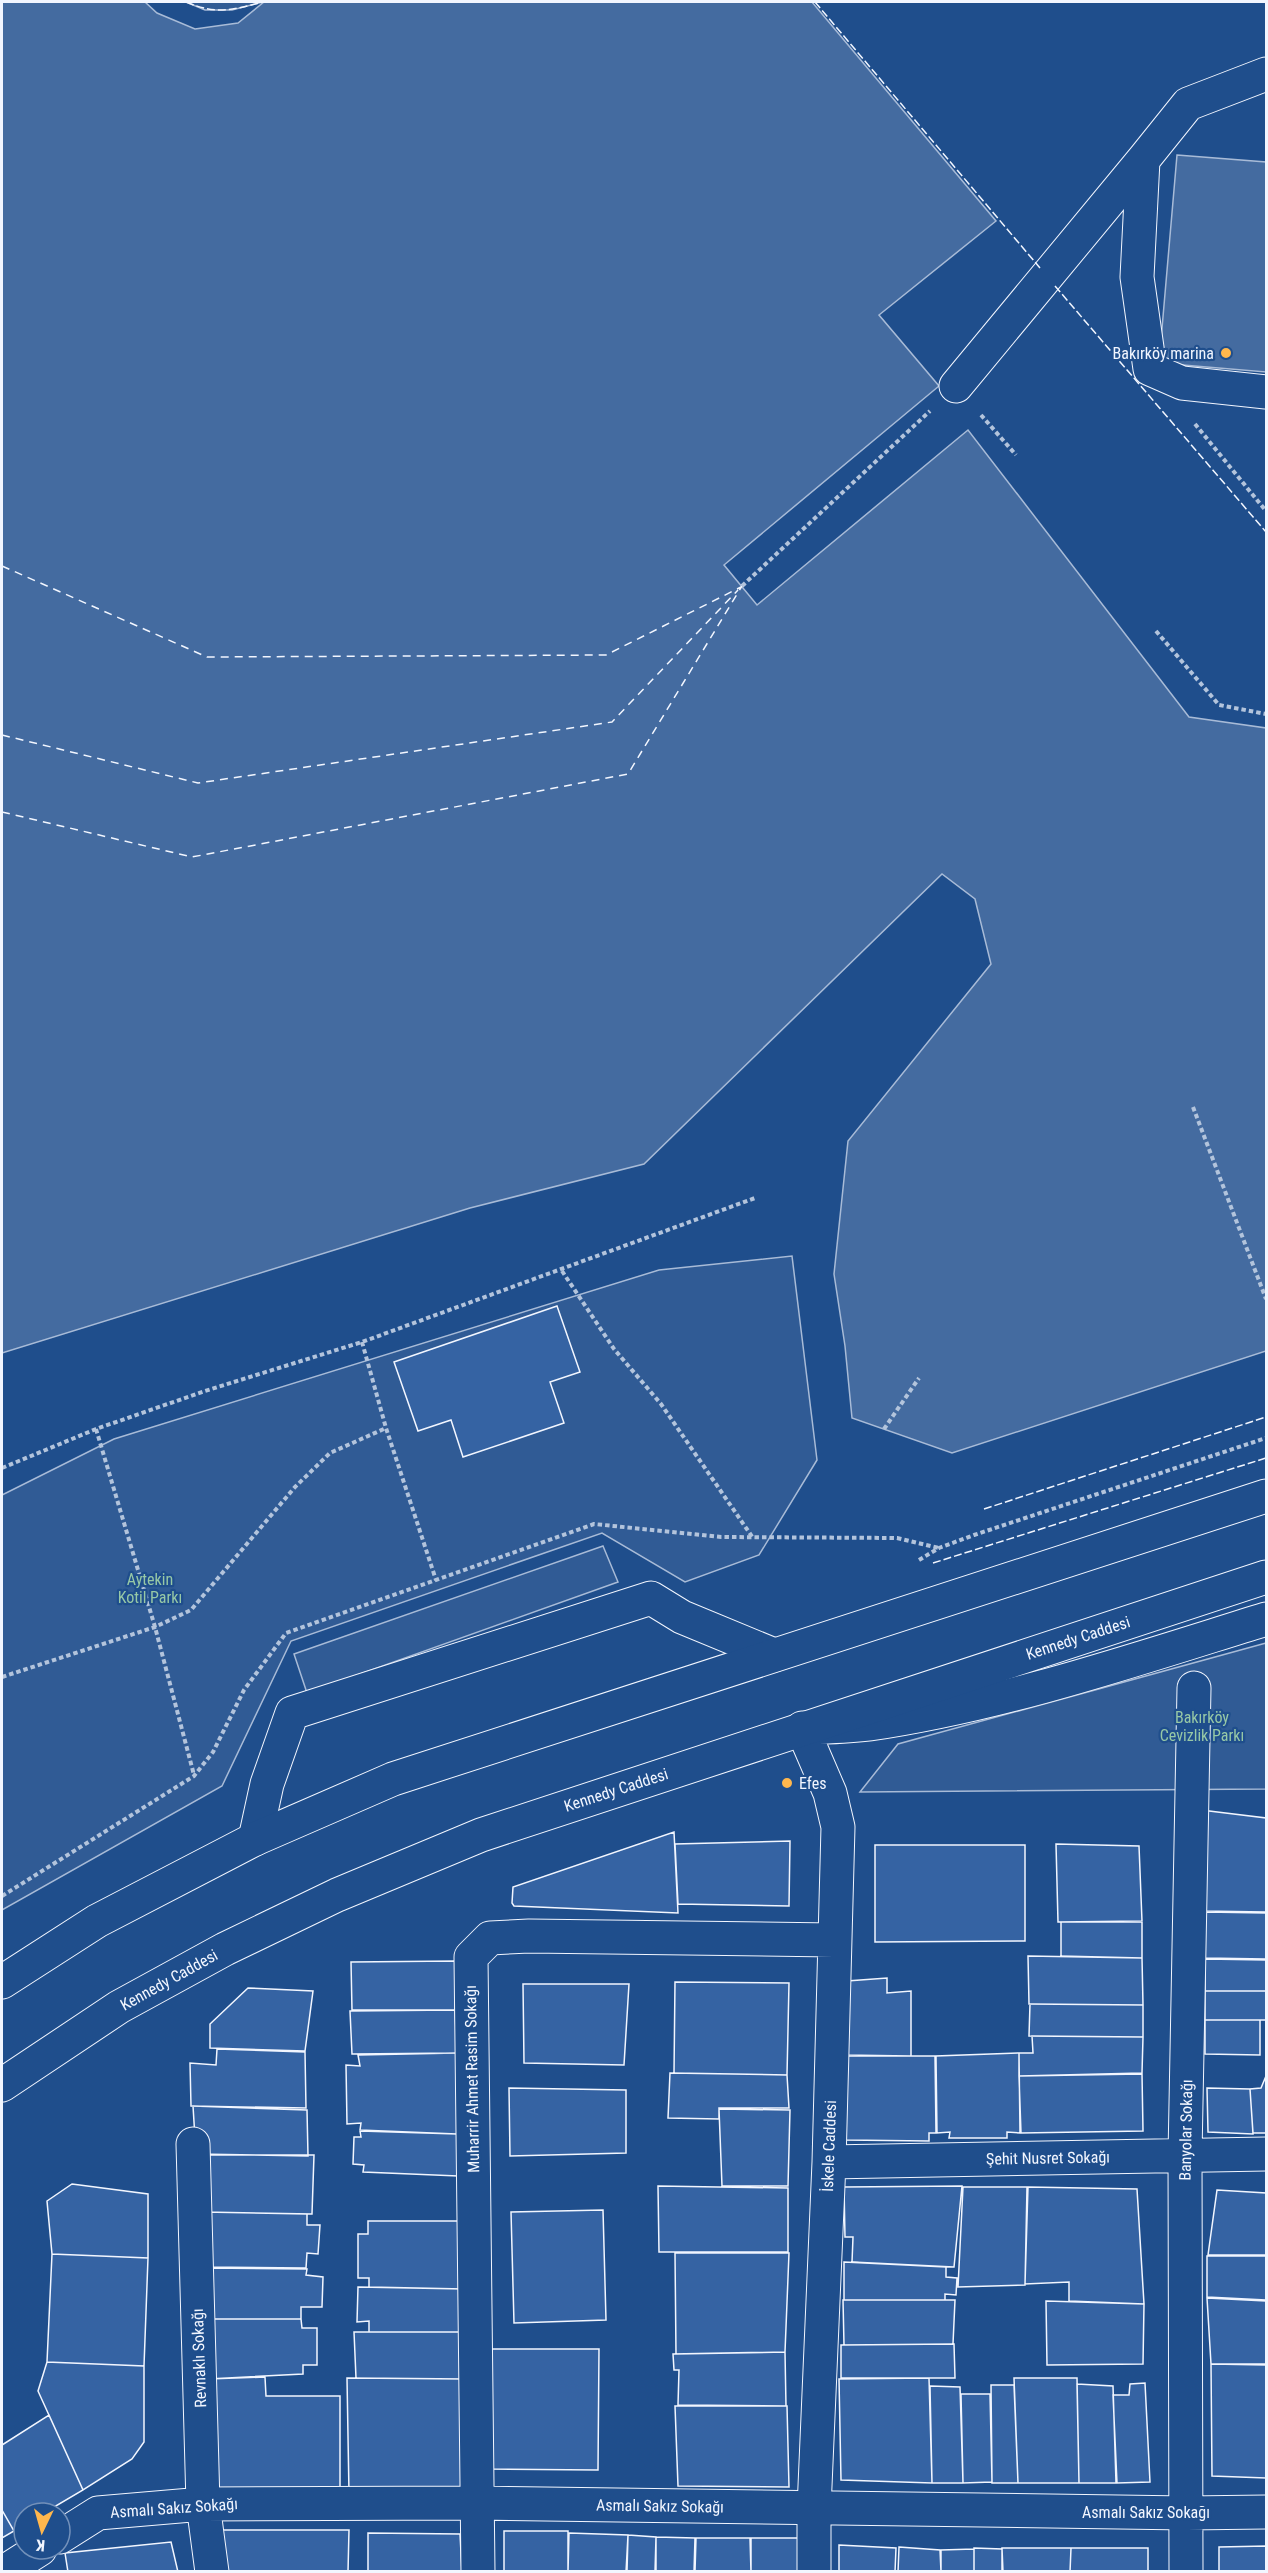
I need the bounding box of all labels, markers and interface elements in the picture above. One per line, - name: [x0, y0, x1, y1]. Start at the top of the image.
- place label: Bakırköy marina: [1113, 344, 1214, 363]
- marker: Bakırköy marina: [1219, 346, 1233, 360]
- park label: Aytekin Kotil Parkı: [118, 1570, 182, 1607]
- street label: Kennedy Caddesi: [1024, 1612, 1132, 1664]
- park label: Bakırköy Cevizlik Parkı: [1160, 1708, 1244, 1745]
- street label: Kennedy Caddesi: [562, 1764, 670, 1816]
- place label: Efes: [799, 1774, 826, 1793]
- marker: Efes: [780, 1776, 794, 1790]
- street label: Kennedy Caddesi: [117, 1945, 221, 2015]
- street label: Muharrir Ahmet Rasim Sokağı: [461, 1985, 483, 2173]
- street label: Banyolar Sokağı: [1176, 2079, 1196, 2181]
- street label: İskele Caddesi: [818, 2100, 840, 2192]
- street label: Şehit Nusret Sokağı: [986, 2147, 1110, 2169]
- street label: Revnaklı Sokağı: [188, 2308, 210, 2408]
- street label: Asmalı Sakız Sokağı: [110, 2494, 238, 2522]
- street label: Asmalı Sakız Sokağı: [596, 2495, 724, 2517]
- north arrow: [12, 2501, 72, 2561]
- street label: Asmalı Sakız Sokağı: [1082, 2503, 1210, 2522]
- text: K: [35, 2536, 46, 2555]

